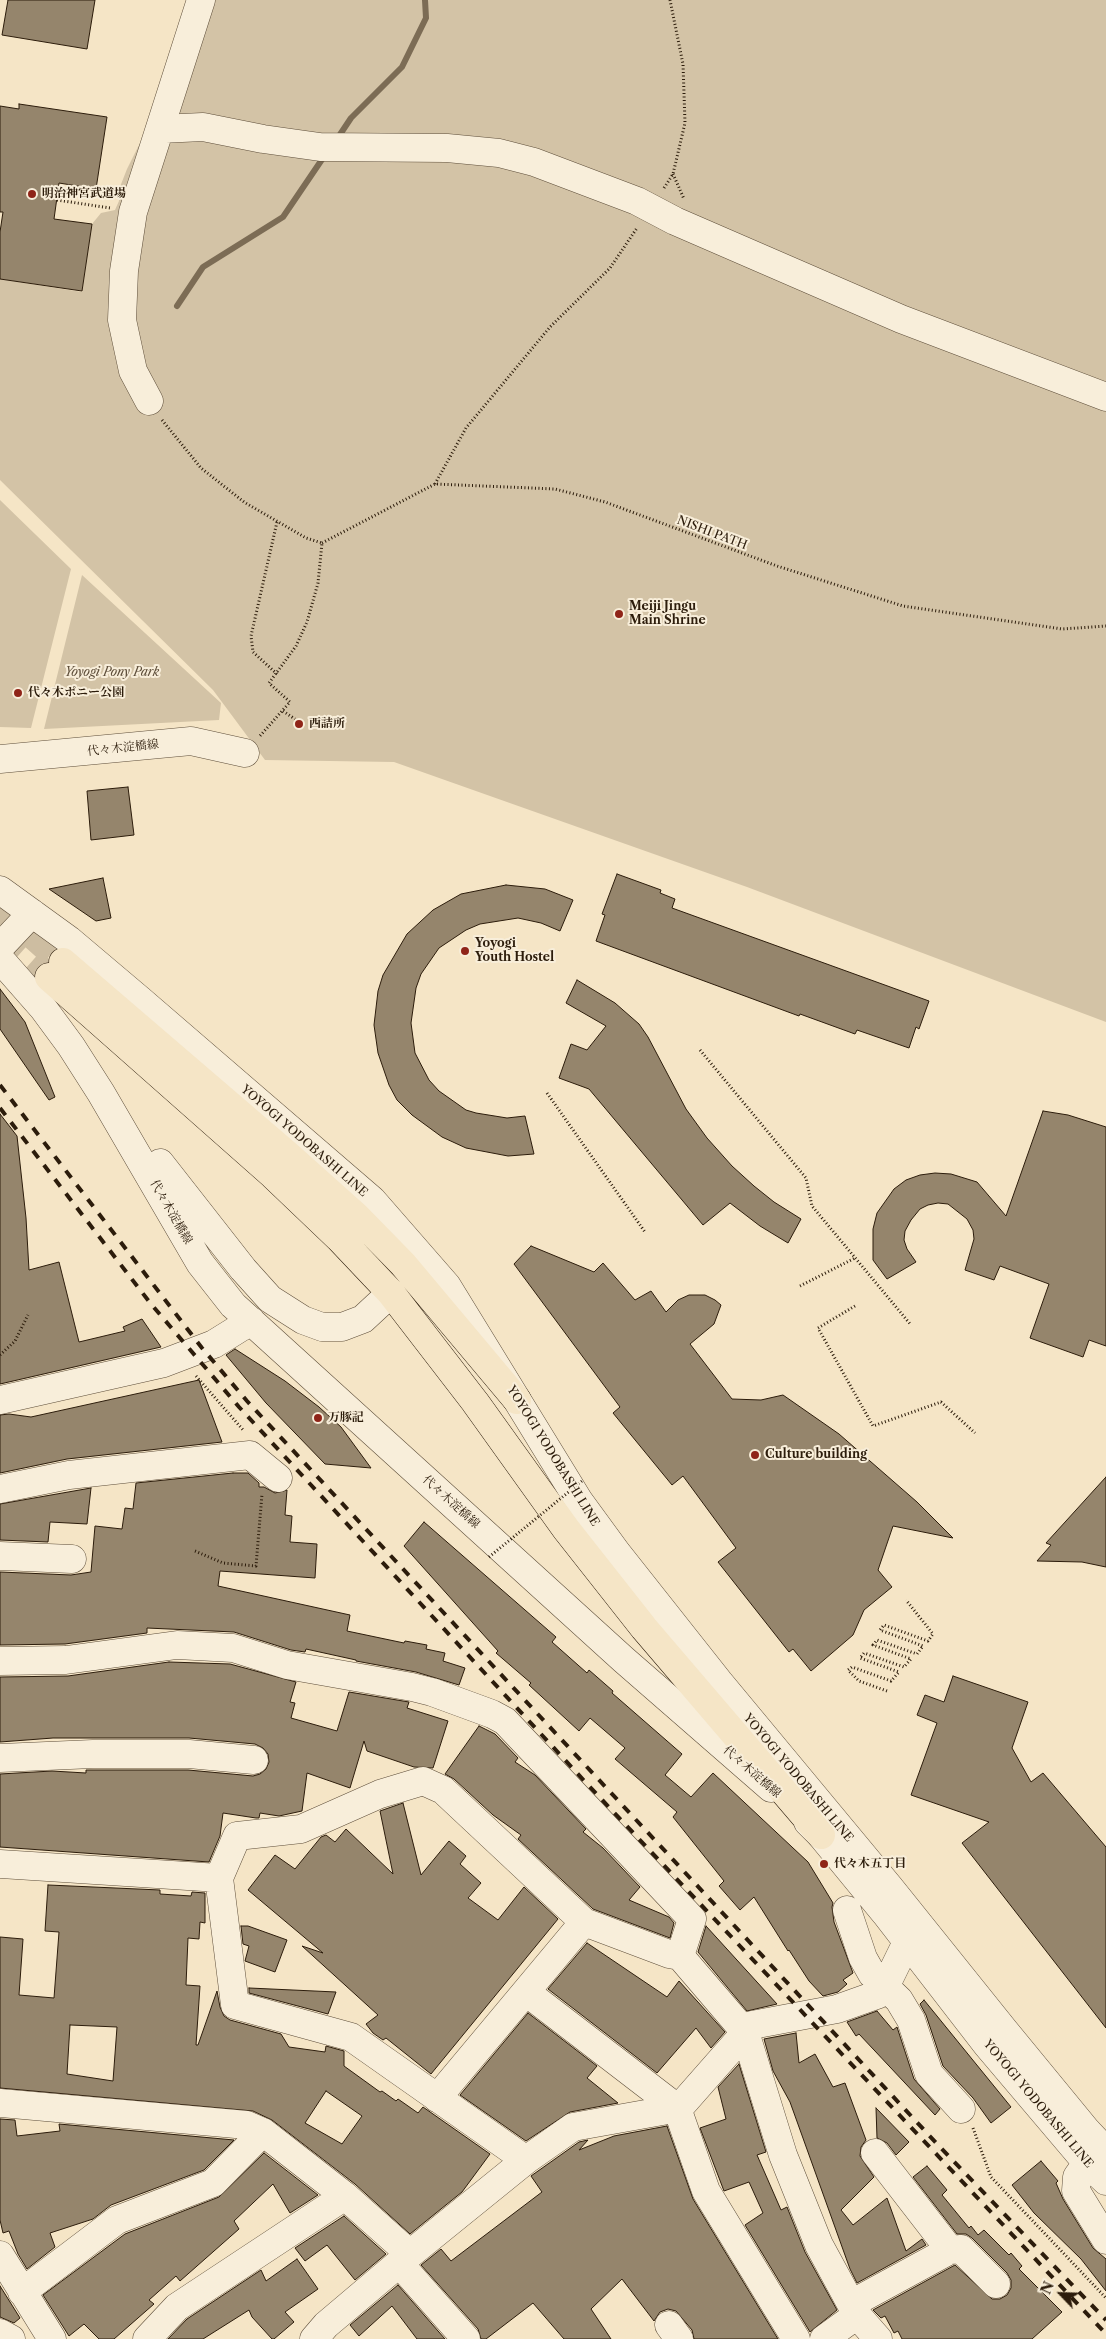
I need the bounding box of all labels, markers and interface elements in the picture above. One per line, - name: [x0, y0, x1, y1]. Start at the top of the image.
- place label: 明治神宮武道場: [42, 187, 126, 201]
- marker: 明治神宮武道場: [26, 188, 38, 200]
- street label: NISHI PATH: [675, 513, 749, 553]
- place label: Meiji Jingu Main Shrine: [629, 600, 706, 628]
- marker: Meiji Jingu Main Shrine: [613, 608, 625, 620]
- park label: Yoyogi Pony Park: [65, 666, 159, 680]
- place label: 代々木ポニー公園: [28, 686, 124, 700]
- marker: 代々木ポニー公園: [12, 687, 24, 699]
- place label: 西詰所: [309, 717, 345, 731]
- marker: 西詰所: [293, 718, 305, 730]
- street label: 代々木淀橋線: [86, 737, 160, 759]
- place label: Yoyogi Youth Hostel: [475, 937, 554, 965]
- marker: Yoyogi Youth Hostel: [459, 945, 471, 957]
- street label: YOYOGI YODOBASHI LINE: [238, 1082, 370, 1200]
- street label: 代々木淀橋線: [147, 1177, 195, 1247]
- street label: YOYOGI YODOBASHI LINE: [504, 1383, 602, 1529]
- place label: 万豚記: [328, 1411, 364, 1425]
- marker: 万豚記: [312, 1412, 324, 1424]
- place label: Culture building: [765, 1448, 867, 1462]
- marker: Culture building: [749, 1449, 761, 1461]
- street label: 代々木淀橋線: [419, 1473, 483, 1531]
- street label: YOYOGI YODOBASHI LINE: [740, 1711, 856, 1845]
- street label: 代々木淀橋線: [720, 1743, 784, 1801]
- place label: 代々木五丁目: [834, 1857, 906, 1871]
- marker: 代々木五丁目: [818, 1858, 830, 1870]
- street label: YOYOGI YODOBASHI LINE: [980, 2037, 1096, 2171]
- north arrow: [1036, 2269, 1086, 2319]
- text: N: [1037, 2279, 1058, 2297]

